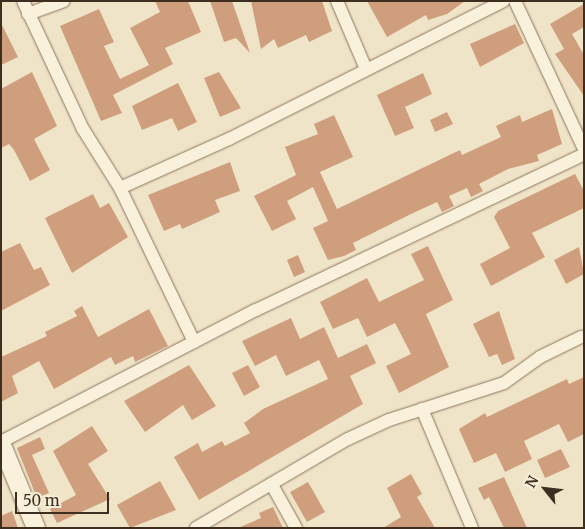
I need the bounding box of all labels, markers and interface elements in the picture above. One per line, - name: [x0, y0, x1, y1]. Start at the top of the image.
- north arrow: [520, 464, 570, 514]
- text: N: [521, 473, 542, 491]
- scale bar: [18, 482, 111, 514]
- text: 50 m: [23, 491, 60, 510]

